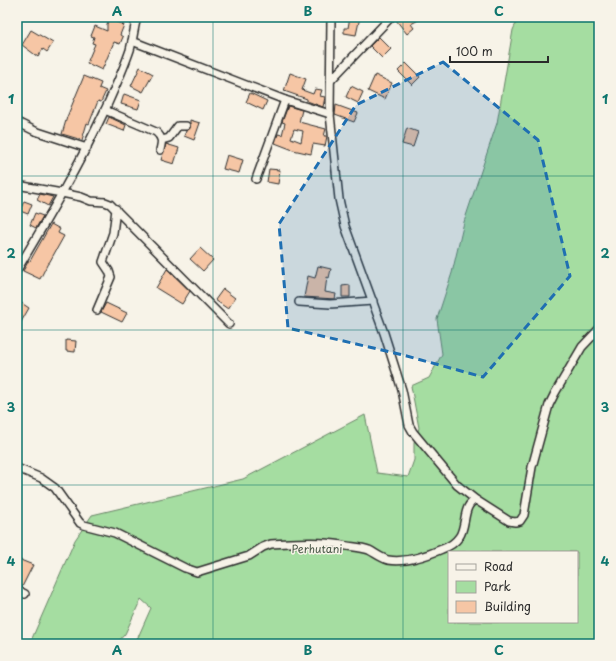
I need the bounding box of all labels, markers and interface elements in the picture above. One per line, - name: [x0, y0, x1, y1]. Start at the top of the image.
- text: A: [112, 1, 122, 20]
- text: B: [304, 1, 313, 20]
- text: C: [494, 1, 504, 20]
- scale bar: [450, 38, 548, 64]
- text: 100 m: [456, 42, 493, 60]
- text: 1: [8, 89, 14, 108]
- text: 1: [602, 89, 608, 108]
- text: 2: [6, 243, 16, 262]
- text: 2: [600, 243, 610, 262]
- text: 3: [7, 397, 16, 416]
- text: 3: [601, 397, 610, 416]
- park label: Perhutani: [292, 540, 342, 557]
- text: 4: [7, 551, 16, 570]
- legend: [448, 551, 578, 623]
- text: 4: [601, 551, 610, 570]
- text: Road: [484, 557, 513, 575]
- text: Park: [484, 577, 511, 595]
- text: Building: [484, 597, 531, 615]
- text: A: [112, 640, 122, 659]
- text: B: [304, 640, 313, 659]
- text: C: [494, 640, 504, 659]

